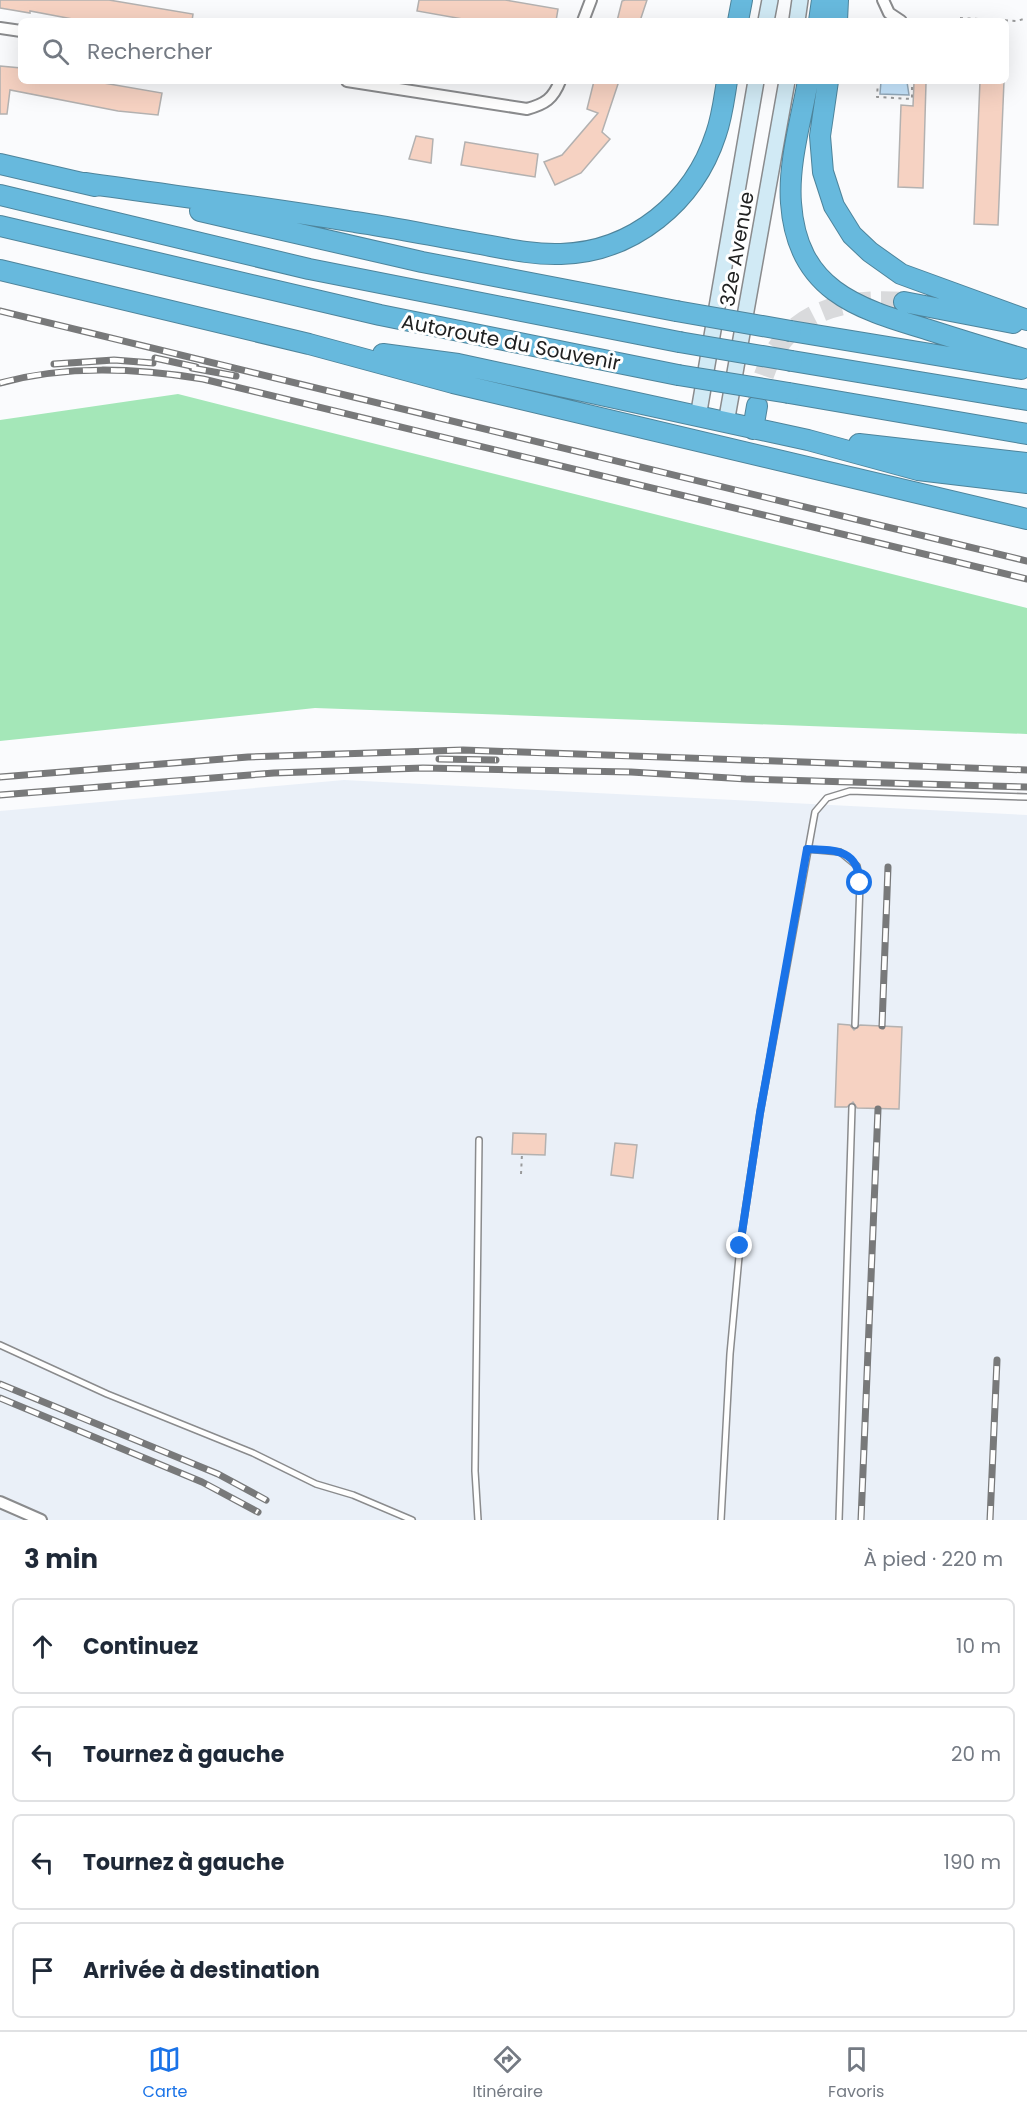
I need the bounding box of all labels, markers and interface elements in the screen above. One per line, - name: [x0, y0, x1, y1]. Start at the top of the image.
- search box: [18, 18, 1009, 84]
- icon: search: [39, 35, 72, 68]
- text: Rechercher: [87, 36, 213, 67]
- street label: 32e Avenue: [713, 189, 761, 309]
- street label: Autoroute du Souvenir: [399, 307, 623, 377]
- route start: [846, 869, 872, 895]
- route end: [726, 1232, 752, 1258]
- text: 3 min: [24, 1541, 98, 1577]
- text: À pied · 220 m: [863, 1545, 1003, 1573]
- icon: ahead: [26, 1630, 59, 1663]
- text: Continuez: [83, 1631, 198, 1662]
- text: 10 m: [956, 1632, 1001, 1660]
- icon: left: [26, 1738, 59, 1771]
- text: Tournez à gauche: [83, 1739, 284, 1770]
- text: 20 m: [951, 1740, 1001, 1768]
- icon: left: [26, 1846, 59, 1879]
- text: Tournez à gauche: [83, 1847, 284, 1878]
- text: 190 m: [944, 1848, 1001, 1876]
- icon: arrive: [26, 1954, 59, 1987]
- text: Arrivée à destination: [83, 1955, 320, 1986]
- tab: Carte: [143, 2043, 187, 2104]
- tab: Itinéraire: [473, 2043, 543, 2104]
- tab: Favoris: [828, 2043, 884, 2104]

